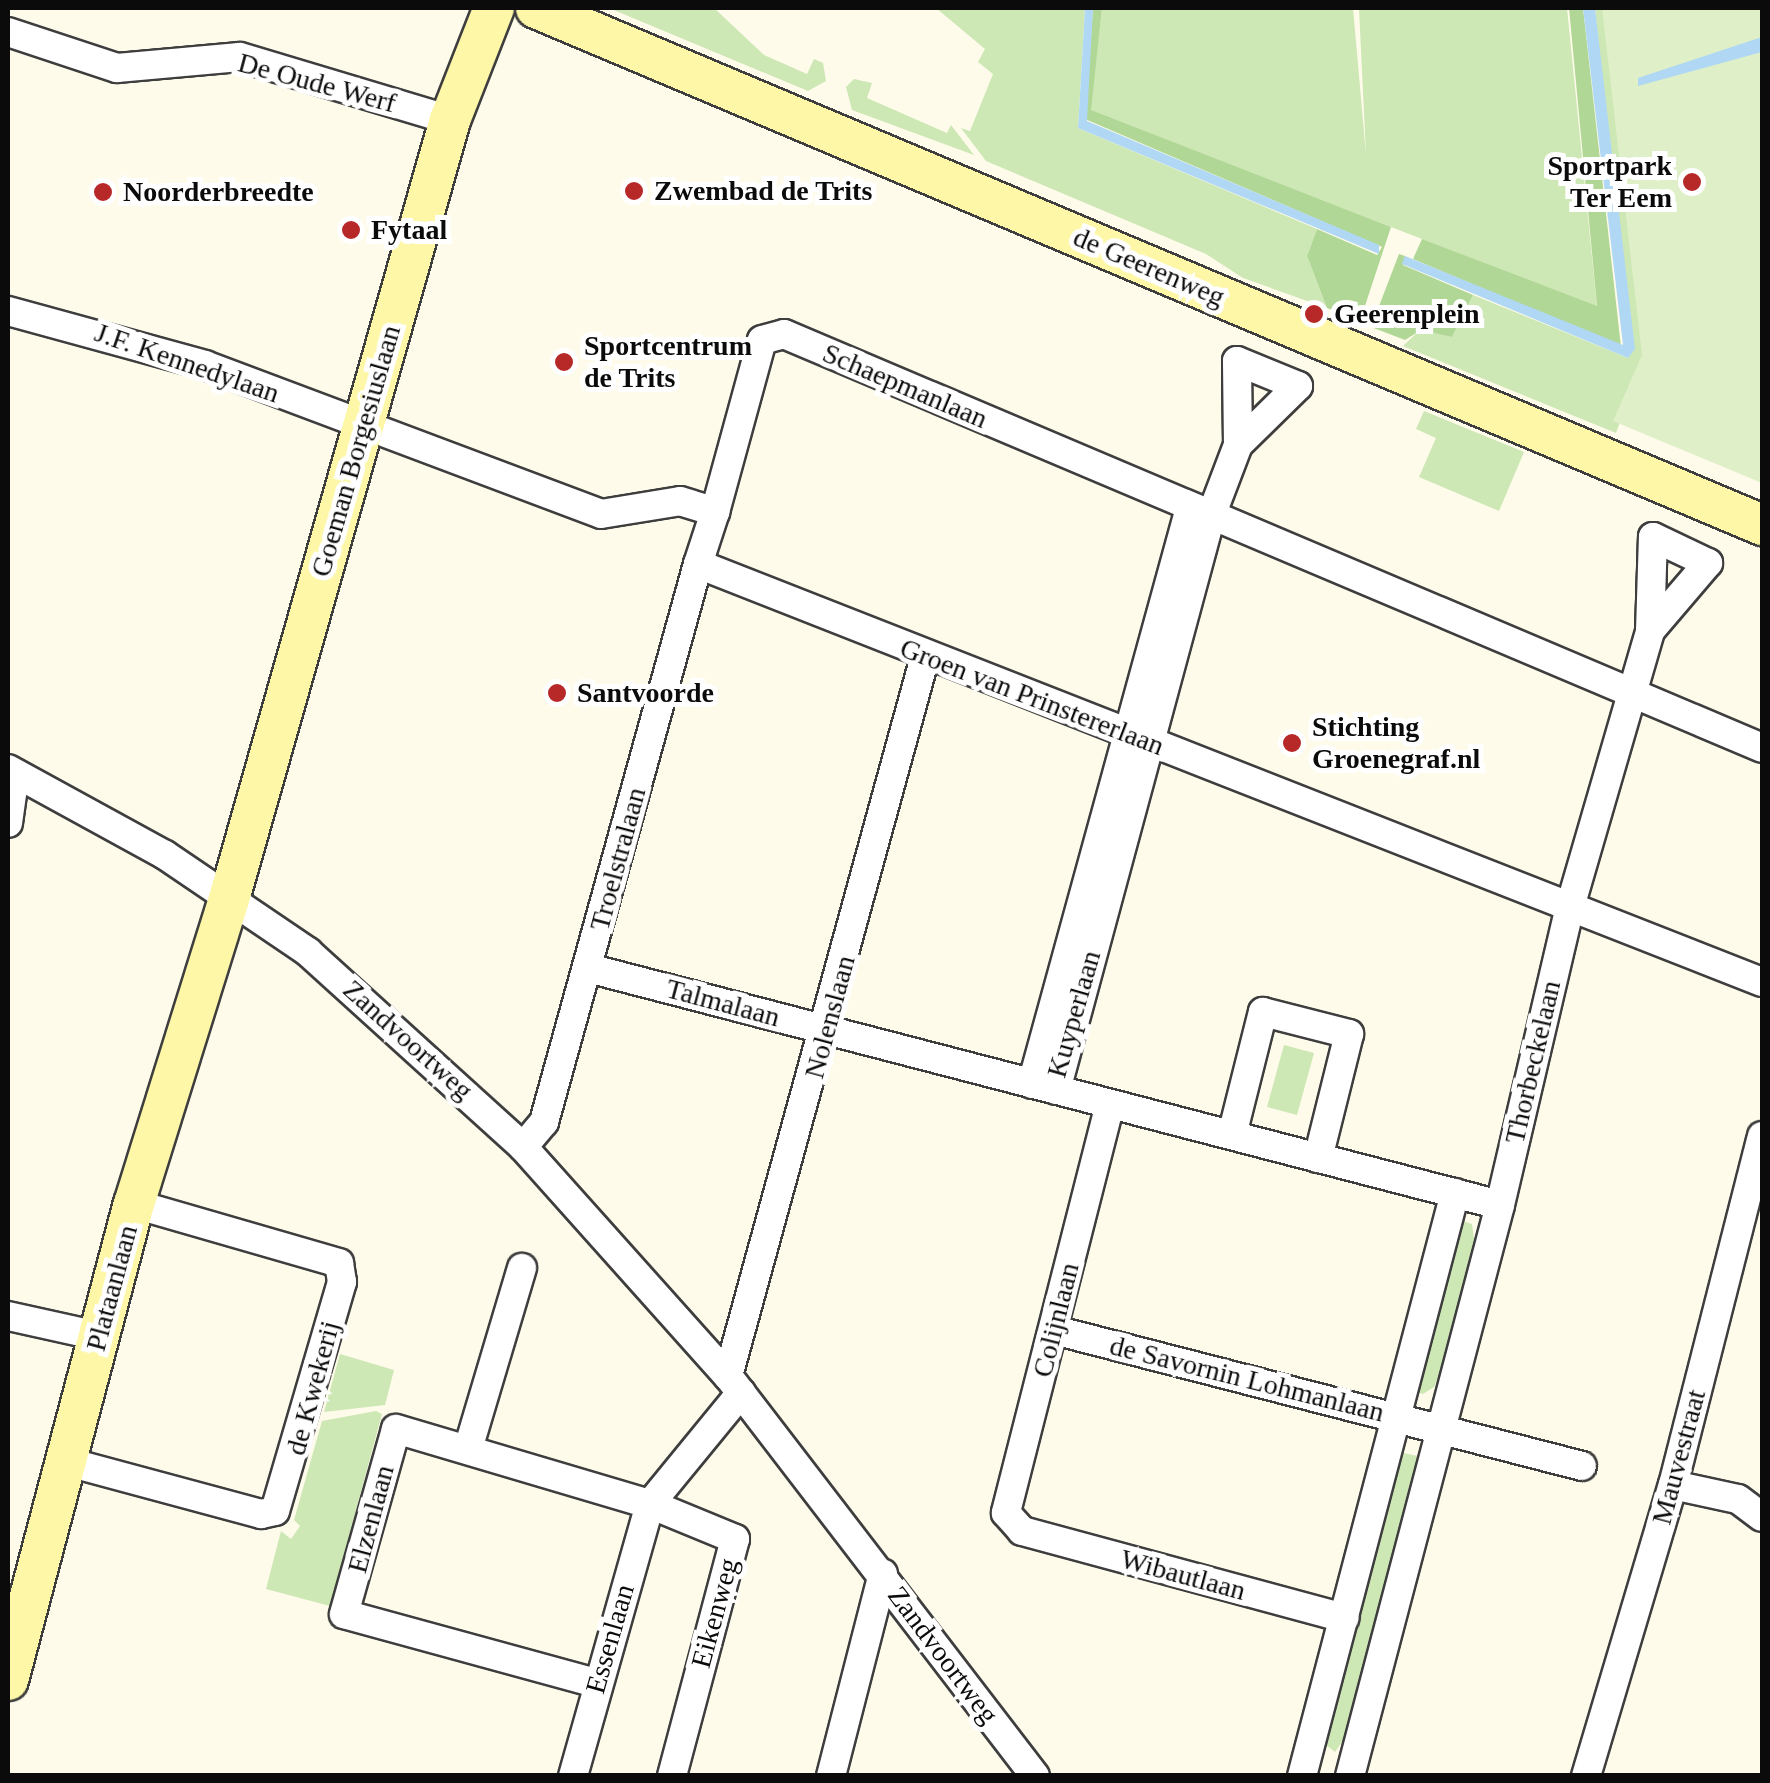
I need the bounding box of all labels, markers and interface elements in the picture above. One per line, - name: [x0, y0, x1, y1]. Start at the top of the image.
- street label: De Oude Werf: [234, 46, 400, 120]
- place label: Sportpark Ter Eem: [1548, 149, 1672, 215]
- marker: Sportpark Ter Eem: [1681, 171, 1703, 193]
- place label: Zwembad de Trits: [654, 174, 873, 208]
- place label: Noorderbreedte: [123, 175, 314, 209]
- marker: Zwembad de Trits: [623, 180, 645, 202]
- marker: Noorderbreedte: [92, 181, 114, 203]
- place label: Fytaal: [371, 213, 447, 247]
- marker: Fytaal: [340, 219, 362, 241]
- street label: de Geerenweg: [1068, 220, 1230, 314]
- place label: Geerenplein: [1334, 297, 1480, 331]
- marker: Geerenplein: [1303, 303, 1325, 325]
- street label: J.F. Kennedylaan: [90, 316, 284, 410]
- street label: Goeman Borgesiuslaan: [304, 321, 408, 581]
- place label: Sportcentrum de Trits: [584, 329, 752, 395]
- street label: Schaepmanlaan: [818, 336, 992, 436]
- marker: Sportcentrum de Trits: [553, 351, 575, 373]
- street label: Groen van Prinstererlaan: [895, 631, 1169, 763]
- place label: Santvoorde: [577, 676, 714, 710]
- marker: Santvoorde: [546, 682, 568, 704]
- place label: Stichting Groenegraf.nl: [1312, 710, 1480, 776]
- marker: Stichting Groenegraf.nl: [1281, 732, 1303, 754]
- street label: Troelstralaan: [583, 784, 653, 934]
- street label: Kuyperlaan: [1040, 947, 1108, 1081]
- street label: Nolenslaan: [797, 952, 863, 1082]
- street label: Talmalaan: [663, 972, 783, 1034]
- street label: Zandvoortweg: [336, 973, 480, 1107]
- street label: Thorbeckelaan: [1498, 977, 1568, 1147]
- street label: Plataanlaan: [79, 1221, 145, 1355]
- street label: Colijnlaan: [1026, 1259, 1086, 1381]
- street label: de Kwekerij: [279, 1317, 347, 1459]
- street label: de Savornin Lohmanlaan: [1106, 1329, 1388, 1429]
- street label: Mauvestraat: [1645, 1386, 1713, 1528]
- street label: Elzenlaan: [340, 1461, 402, 1577]
- street label: Wibautlaan: [1117, 1542, 1249, 1608]
- street label: Eikenweg: [684, 1555, 746, 1671]
- street label: Zandvoortweg: [880, 1580, 1006, 1730]
- street label: Essenlaan: [578, 1581, 642, 1697]

